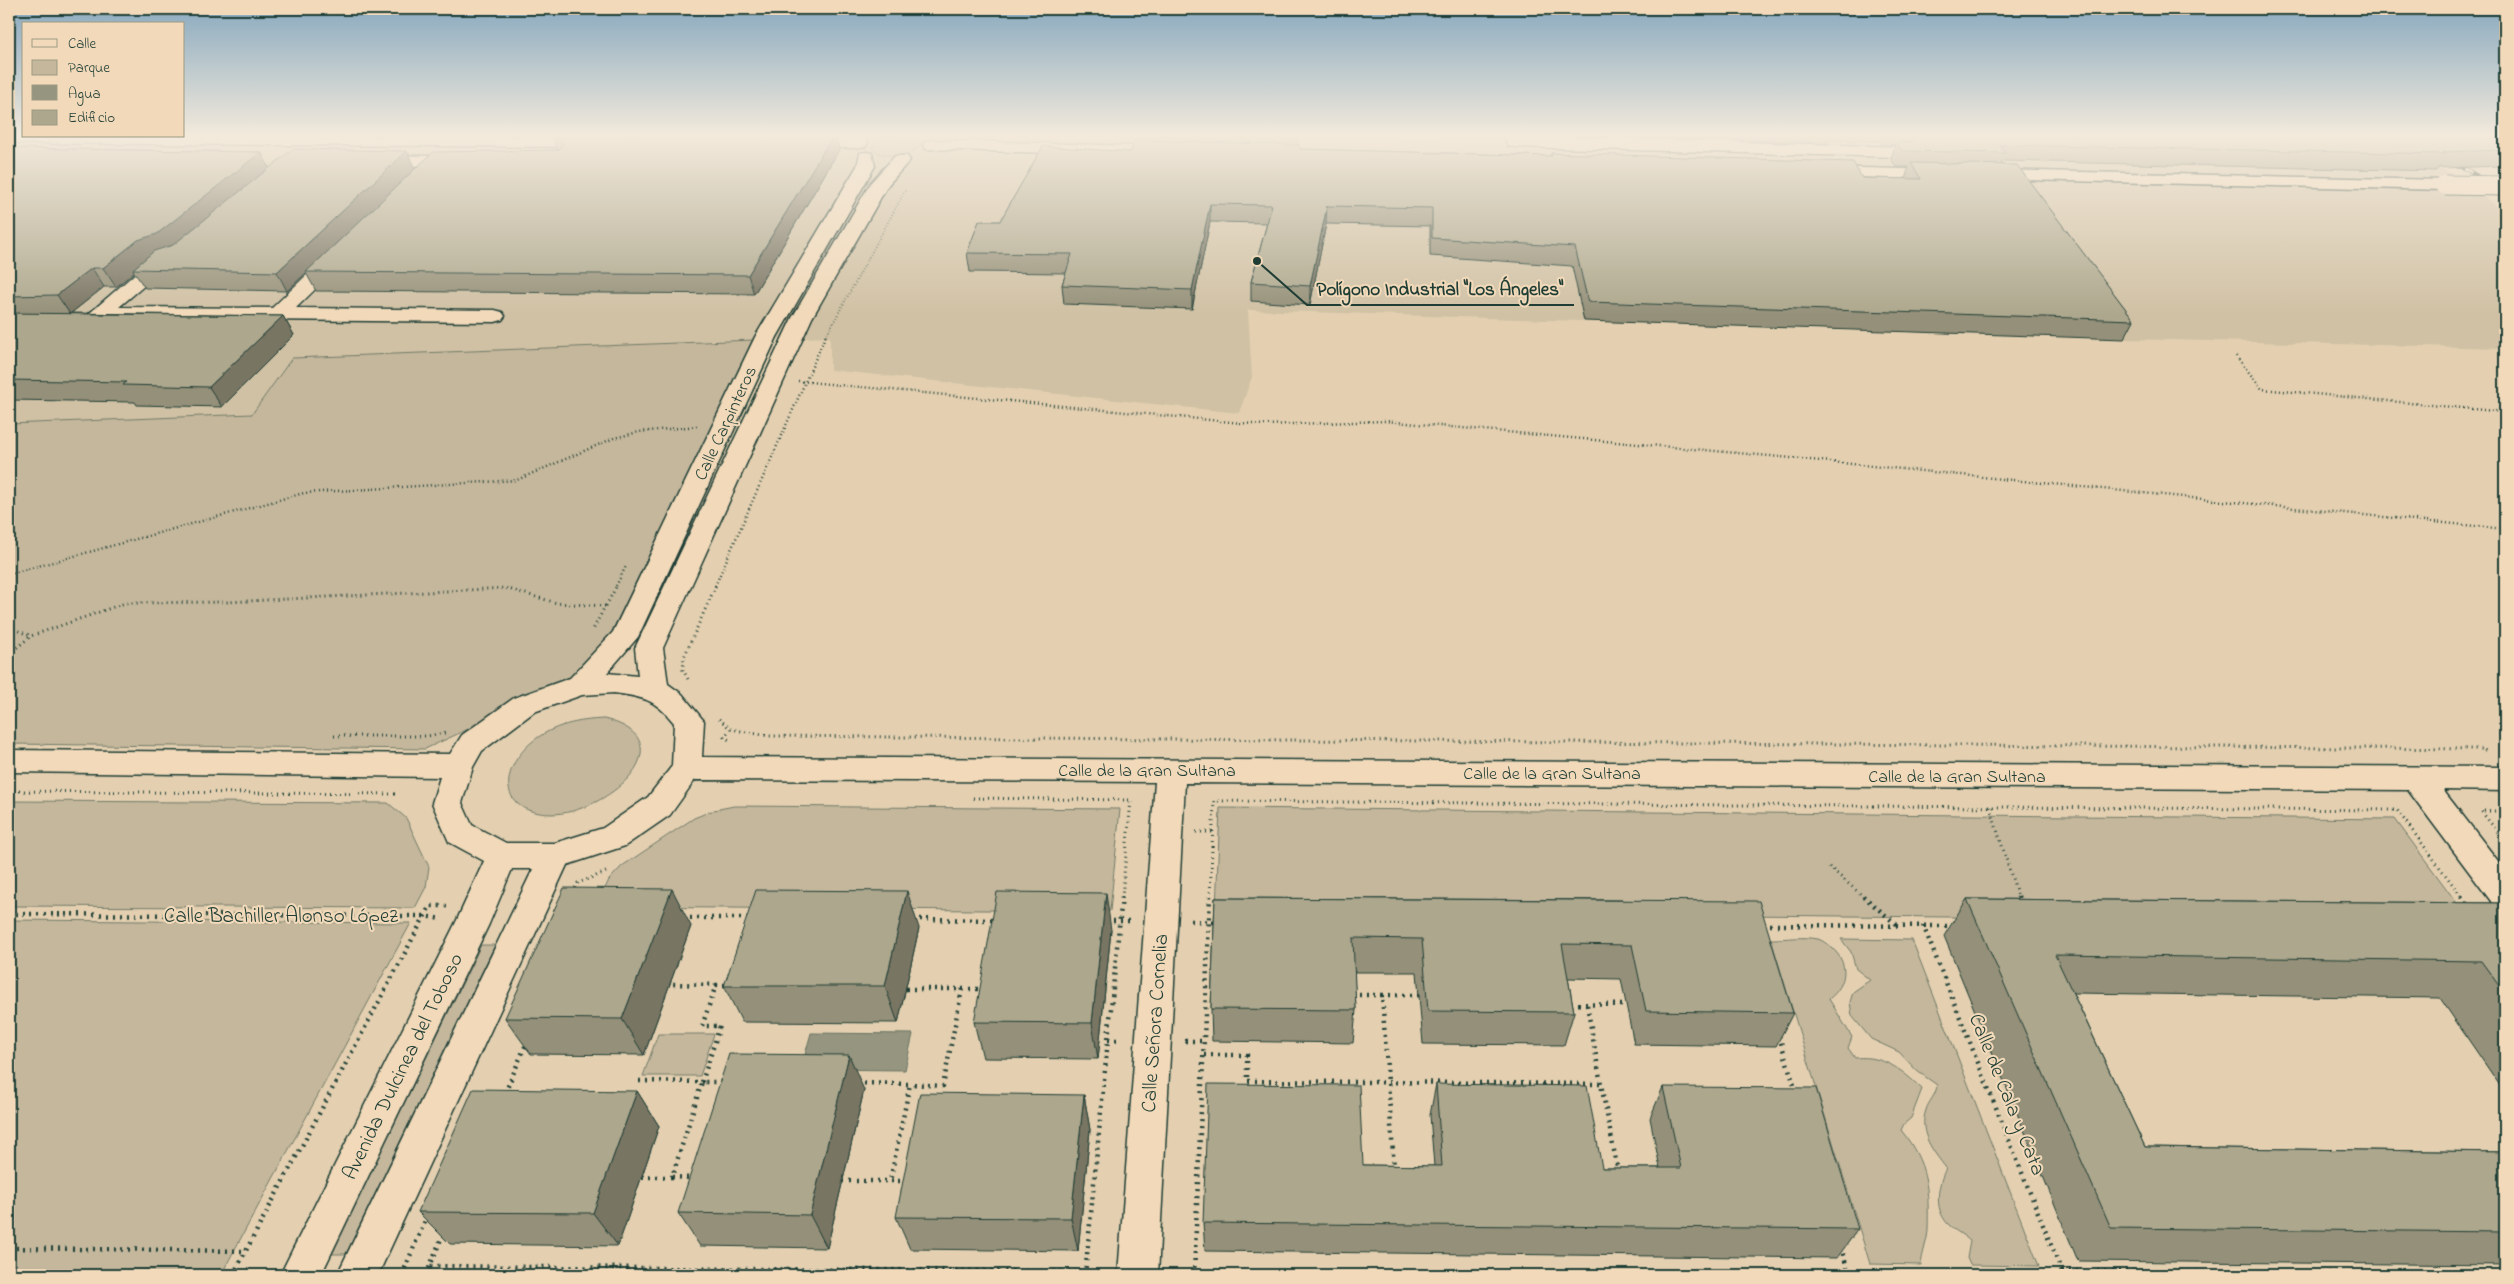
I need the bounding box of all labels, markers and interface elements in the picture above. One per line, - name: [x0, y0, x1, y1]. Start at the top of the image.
- legend: [22, 22, 185, 138]
- text: Calle: [68, 33, 96, 55]
- text: Parque: [68, 57, 110, 79]
- text: Agua: [68, 83, 101, 106]
- text: Edificio: [68, 107, 115, 129]
- callout: Polígono Industrial "Los Ángeles": [1307, 271, 1574, 305]
- text: Polígono Industrial "Los Ángeles": [1317, 276, 1564, 306]
- street label: Calle Carpinteros: [689, 362, 765, 485]
- street label: Calle de la Gran Sultana: [1058, 759, 1236, 785]
- street label: Calle de la Gran Sultana: [1463, 762, 1641, 788]
- street label: Calle de la Gran Sultana: [1868, 765, 2046, 791]
- street label: Calle Bachiller Alonso López: [164, 902, 398, 932]
- street label: Calle Señora Cornelia: [1135, 933, 1177, 1114]
- street label: Avenida Dulcinea del Toboso: [336, 948, 472, 1185]
- street label: Calle de Cala y Cata: [1958, 1009, 2052, 1181]

